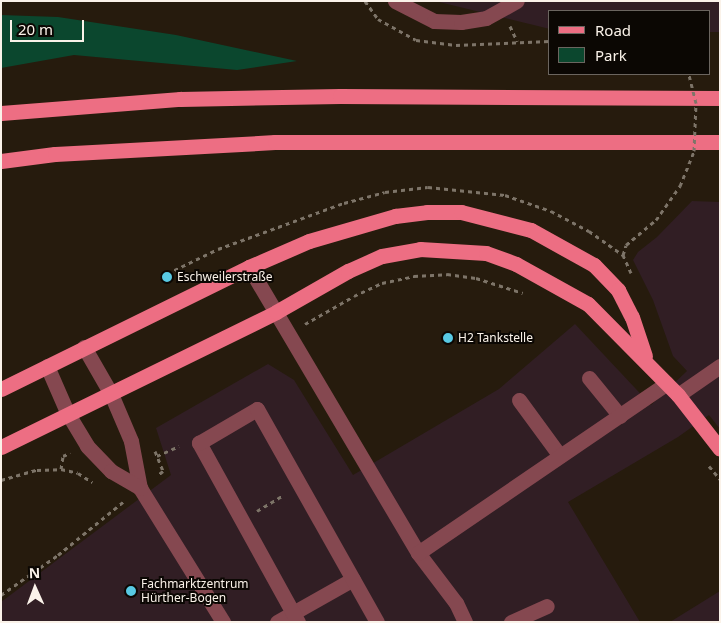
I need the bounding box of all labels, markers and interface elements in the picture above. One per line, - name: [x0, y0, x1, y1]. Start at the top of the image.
- scale bar: [12, 10, 86, 42]
- legend: [548, 10, 711, 75]
- text: 20 m: [18, 19, 53, 39]
- text: Road: [595, 20, 631, 40]
- text: Park: [595, 45, 627, 65]
- place label: Eschweilerstraße: [177, 270, 273, 284]
- marker: Eschweilerstraße: [161, 271, 173, 283]
- place label: H2 Tankstelle: [458, 331, 533, 345]
- marker: H2 Tankstelle: [442, 332, 454, 344]
- north arrow: [10, 563, 60, 613]
- text: N: [28, 563, 40, 582]
- place label: Fachmarktzentrum Hürther-Bogen: [141, 577, 249, 605]
- marker: Fachmarktzentrum Hürther-Bogen: [125, 585, 137, 597]

